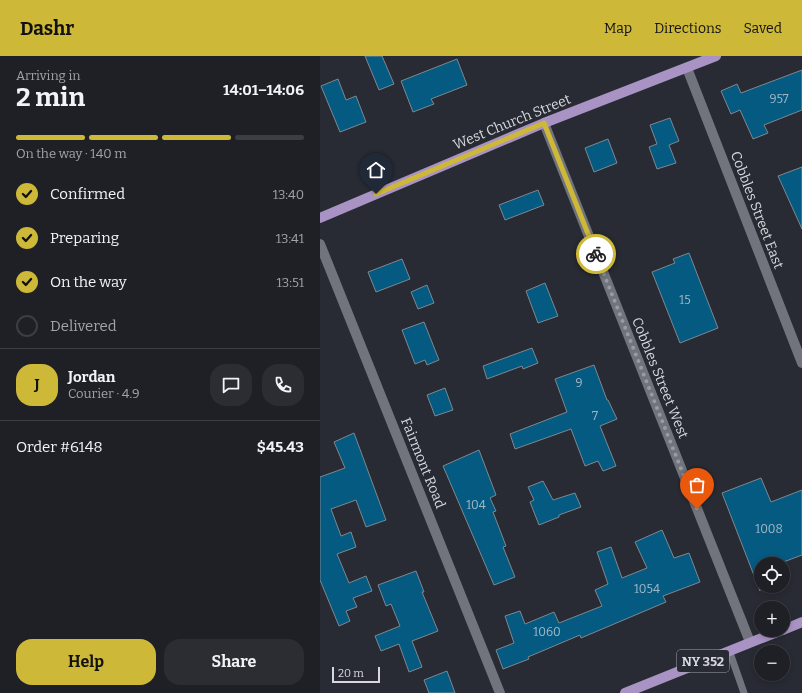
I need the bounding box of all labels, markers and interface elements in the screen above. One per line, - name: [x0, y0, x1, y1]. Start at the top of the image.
- text: Dashr: [20, 17, 74, 40]
- text: Map: [604, 20, 632, 37]
- text: Directions: [654, 20, 722, 37]
- text: Saved: [744, 20, 782, 37]
- text: Arriving in: [16, 68, 81, 83]
- text: 14:01–14:06: [223, 81, 304, 99]
- text: 2 min: [16, 82, 85, 113]
- street label: West Church Street: [451, 91, 573, 153]
- house number: 957: [769, 92, 789, 106]
- text: On the way · 140 m: [16, 146, 127, 161]
- street label: Cobbles Street East: [727, 149, 787, 271]
- pin: [359, 153, 393, 194]
- icon: home: [365, 159, 387, 181]
- icon: check: [16, 183, 38, 205]
- text: Confirmed: [50, 185, 125, 203]
- text: 13:40: [273, 187, 304, 202]
- icon: check: [16, 227, 38, 249]
- text: Preparing: [50, 229, 119, 247]
- text: 13:41: [276, 231, 304, 246]
- courier: [576, 234, 616, 274]
- icon: bike: [585, 243, 607, 265]
- icon: check: [16, 271, 38, 293]
- text: On the way: [50, 273, 127, 291]
- text: 13:51: [277, 275, 304, 290]
- house number: 15: [679, 293, 691, 307]
- street label: Cobbles Street West: [628, 315, 692, 441]
- text: Delivered: [50, 317, 117, 335]
- button: chat: [210, 364, 252, 406]
- button: phone: [262, 364, 304, 406]
- text: Jordan: [68, 368, 115, 386]
- text: J: [34, 376, 40, 394]
- house number: 9: [575, 376, 583, 390]
- text: Courier · 4.9: [68, 386, 140, 401]
- house number: 7: [592, 409, 598, 423]
- street label: Fairmont Road: [397, 415, 449, 511]
- text: Order #6148: [16, 438, 102, 456]
- text: $45.43: [257, 438, 304, 456]
- pin: [680, 468, 714, 509]
- icon: bag: [686, 474, 708, 496]
- house number: 104: [466, 498, 486, 512]
- house number: 1008: [755, 522, 783, 536]
- map controls: [754, 557, 790, 681]
- button: locate: [754, 557, 790, 593]
- house number: 1054: [634, 582, 660, 596]
- button: +: [754, 601, 790, 637]
- house number: 1060: [533, 625, 561, 639]
- button: Help: [16, 639, 156, 685]
- button: Share: [164, 639, 304, 685]
- button: −: [754, 645, 790, 681]
- road number: NY 352: [677, 650, 729, 672]
- scale bar: [332, 665, 380, 684]
- text: 20 m: [338, 667, 364, 680]

